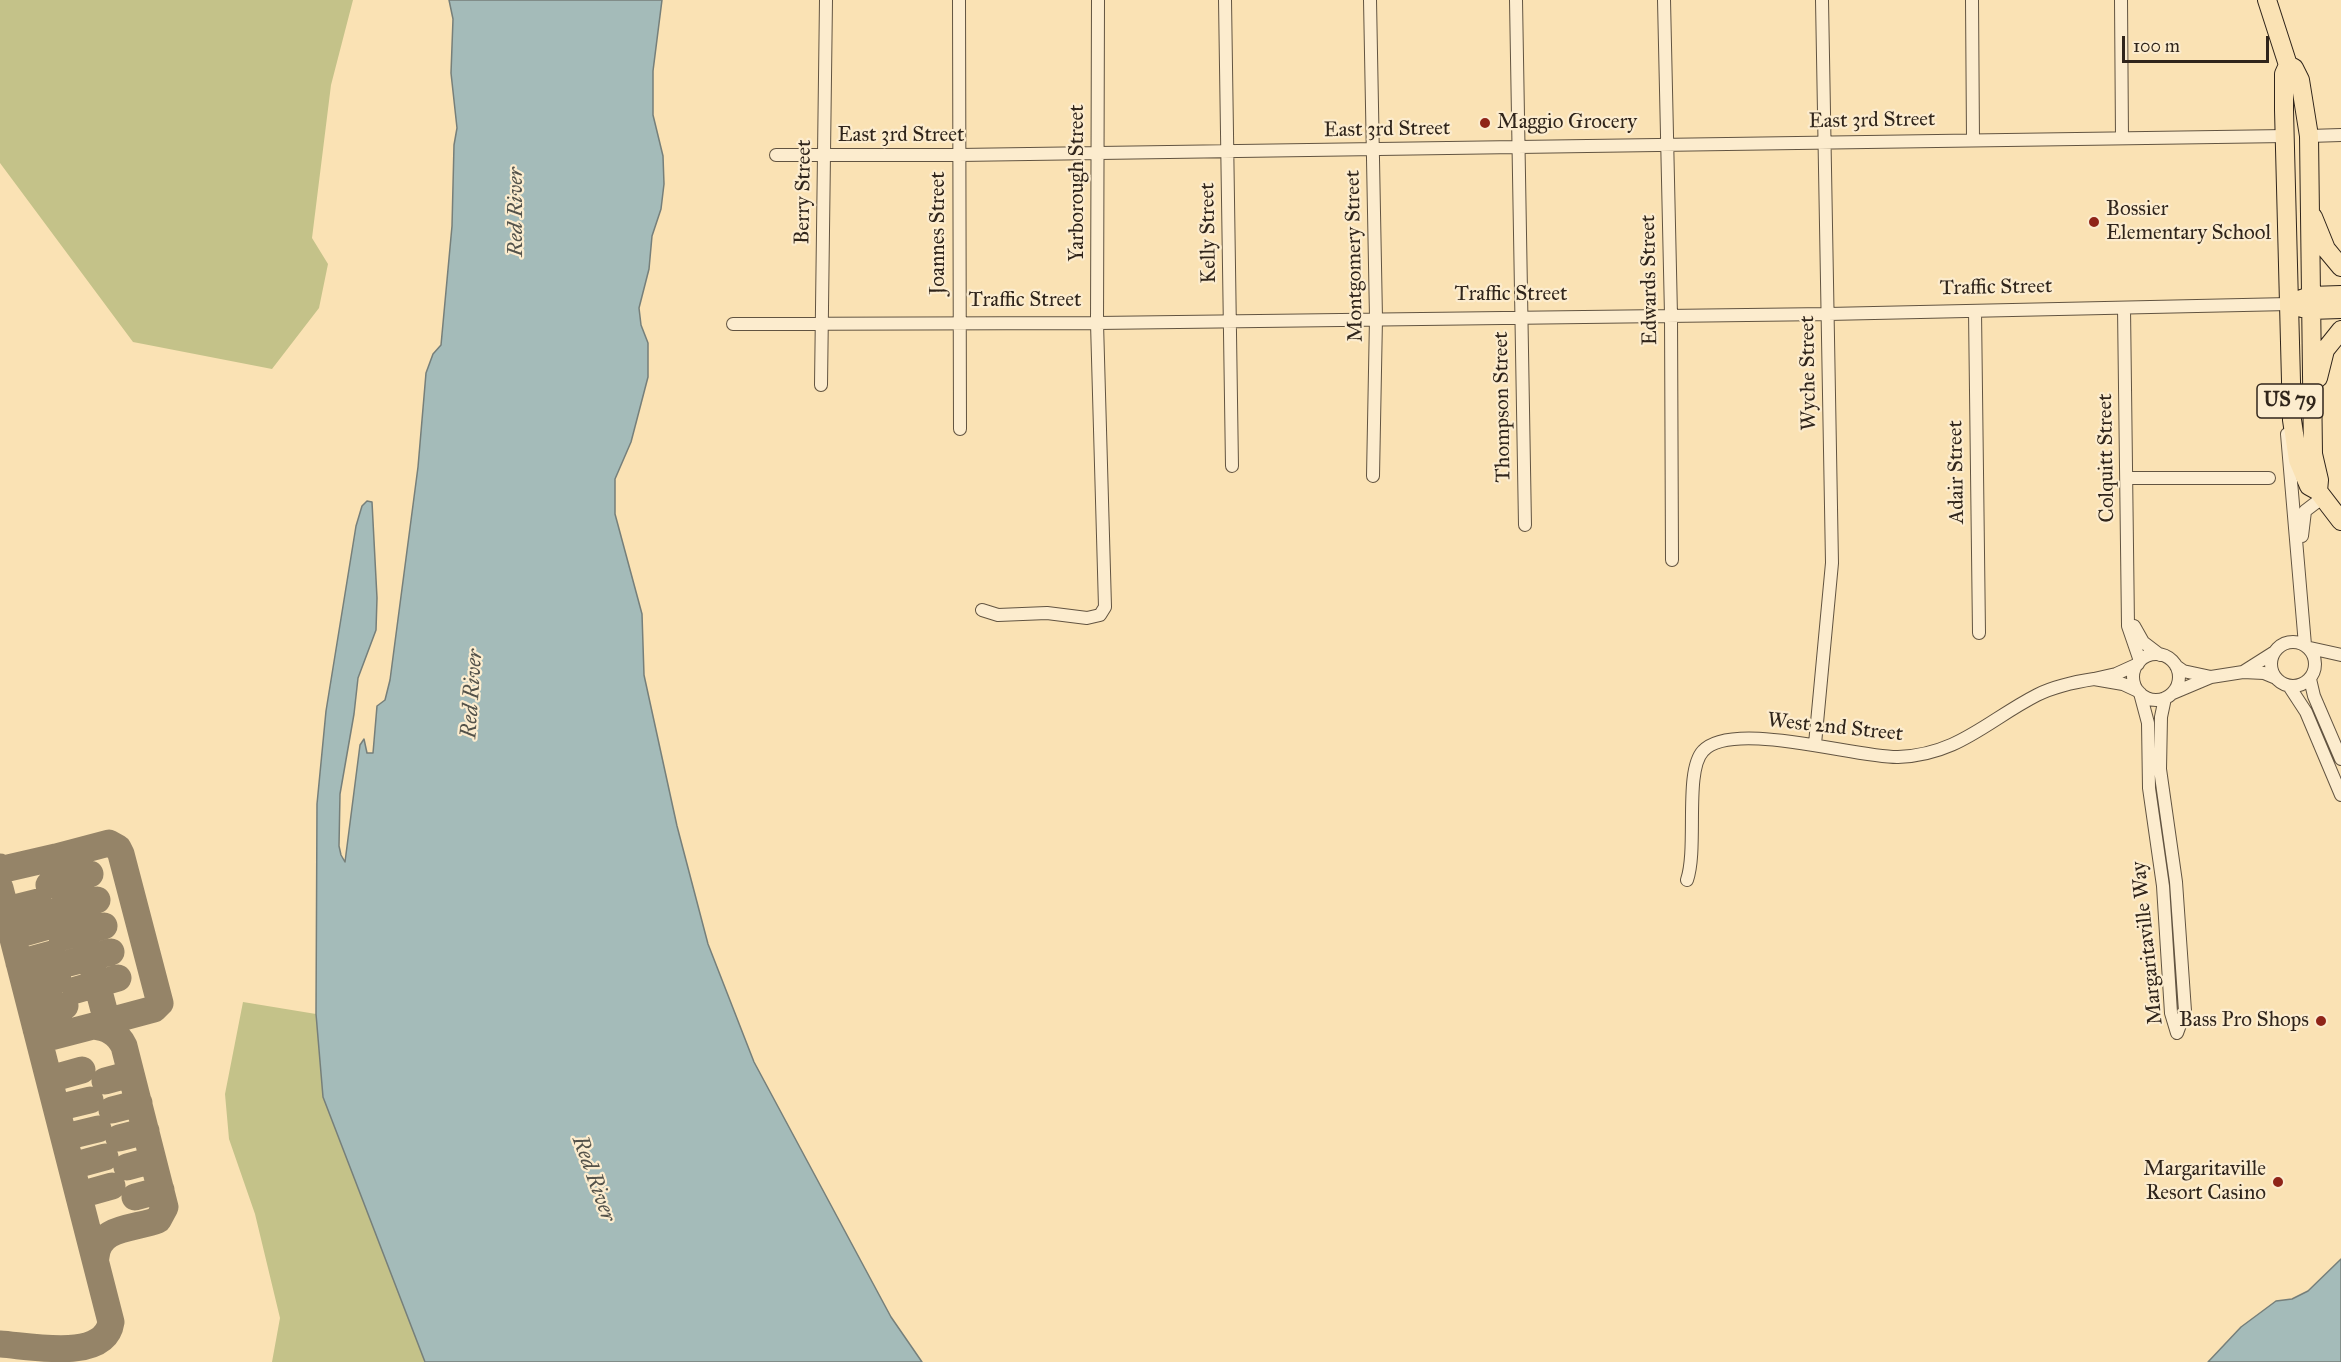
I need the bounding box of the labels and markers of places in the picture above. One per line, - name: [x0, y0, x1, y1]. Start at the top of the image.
- place label: Maggio Grocery: [1497, 110, 1637, 136]
- marker: Maggio Grocery: [1478, 116, 1492, 130]
- place label: Bossier Elementary School: [2106, 197, 2271, 247]
- marker: Bossier Elementary School: [2087, 215, 2101, 229]
- place label: Bass Pro Shops: [2179, 1008, 2309, 1034]
- marker: Bass Pro Shops: [2314, 1014, 2328, 1028]
- place label: Margaritaville Resort Casino: [2143, 1157, 2266, 1207]
- marker: Margaritaville Resort Casino: [2271, 1175, 2285, 1189]

